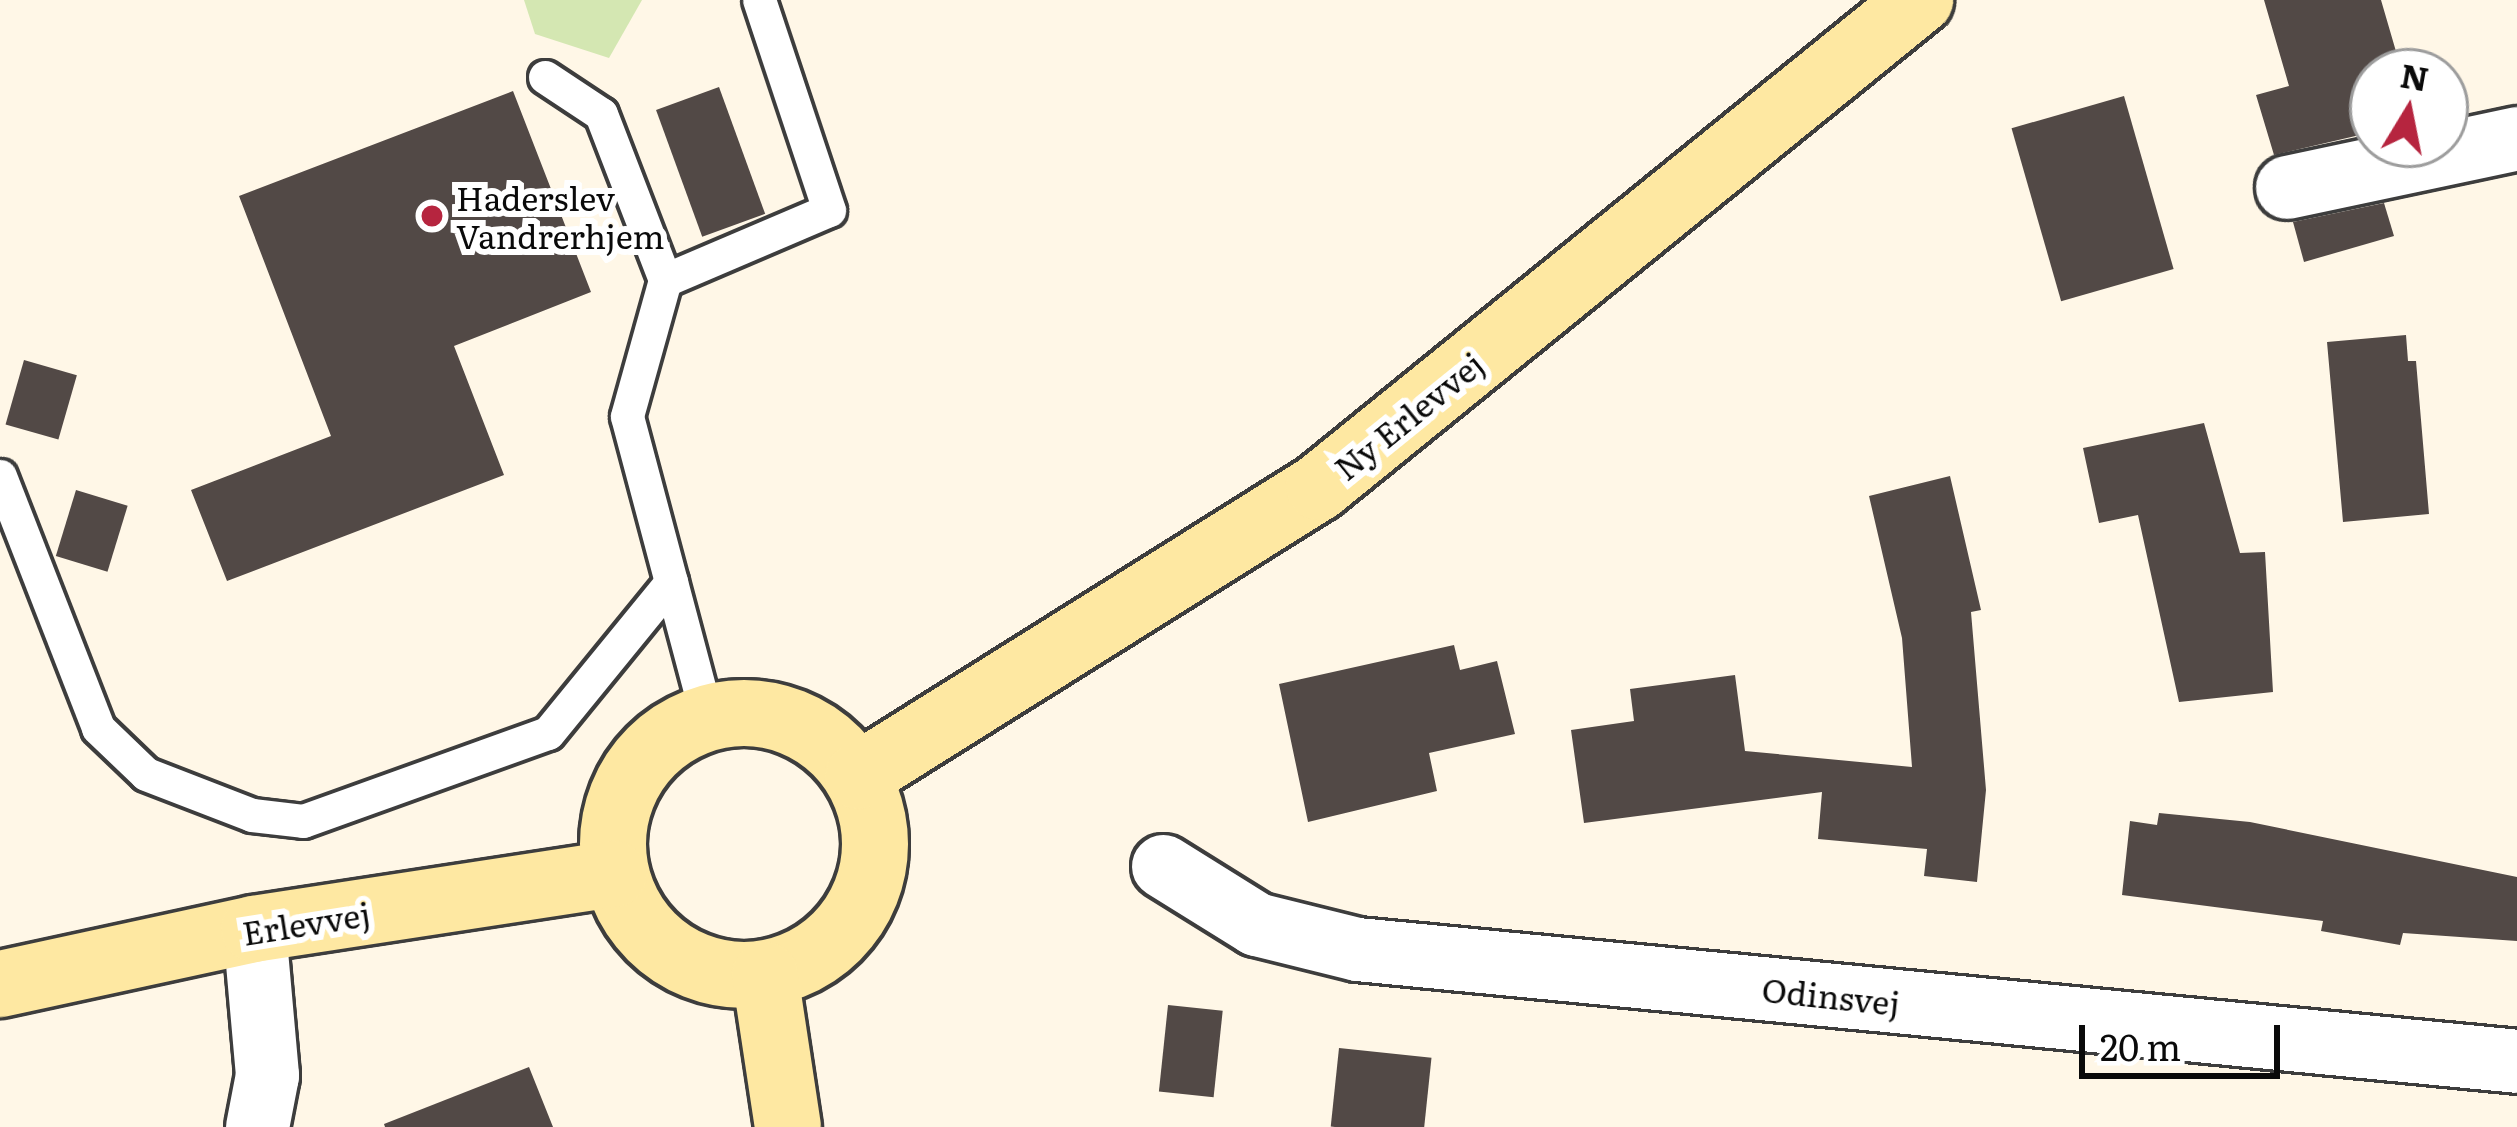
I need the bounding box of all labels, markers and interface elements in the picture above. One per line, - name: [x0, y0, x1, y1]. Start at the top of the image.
- north arrow: [2349, 48, 2469, 168]
- text: N: [2397, 48, 2433, 102]
- place label: Haderslev Vandrerhjem: [456, 177, 665, 255]
- marker: Haderslev Vandrerhjem: [419, 203, 445, 229]
- street label: Ny Erlevvej: [1326, 343, 1490, 487]
- street label: Erlevvej: [239, 892, 373, 952]
- street label: Odinsvej: [1760, 968, 1902, 1022]
- scale bar: [2085, 1001, 2286, 1075]
- text: 20 m: [2100, 1019, 2181, 1072]

